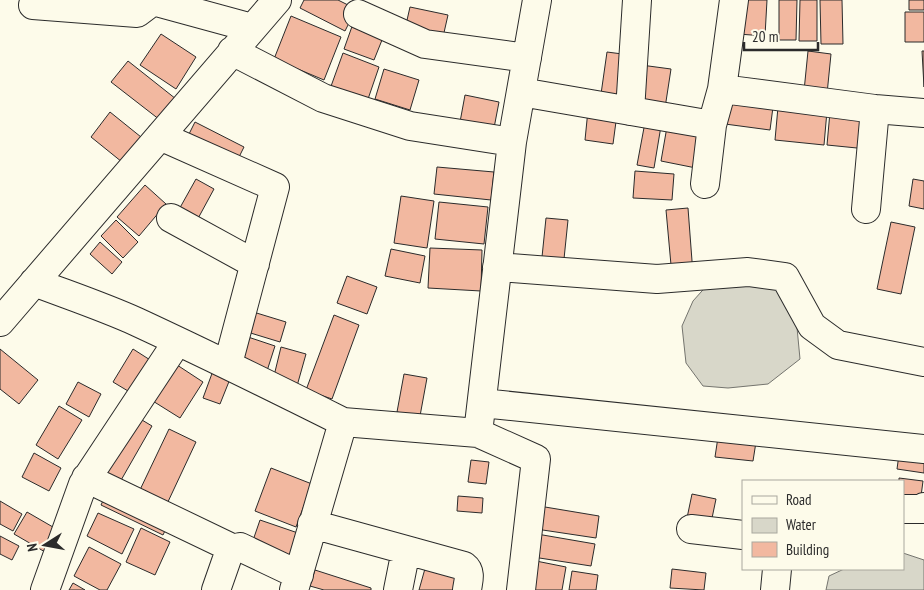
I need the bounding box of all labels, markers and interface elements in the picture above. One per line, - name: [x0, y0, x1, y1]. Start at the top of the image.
- scale bar: [744, 20, 818, 52]
- text: 20 m: [752, 27, 778, 46]
- legend: [742, 480, 904, 570]
- text: Road: [786, 490, 812, 509]
- text: Water: [786, 515, 817, 534]
- north arrow: [20, 520, 70, 570]
- text: Building: [786, 540, 829, 559]
- text: N: [23, 542, 42, 553]

